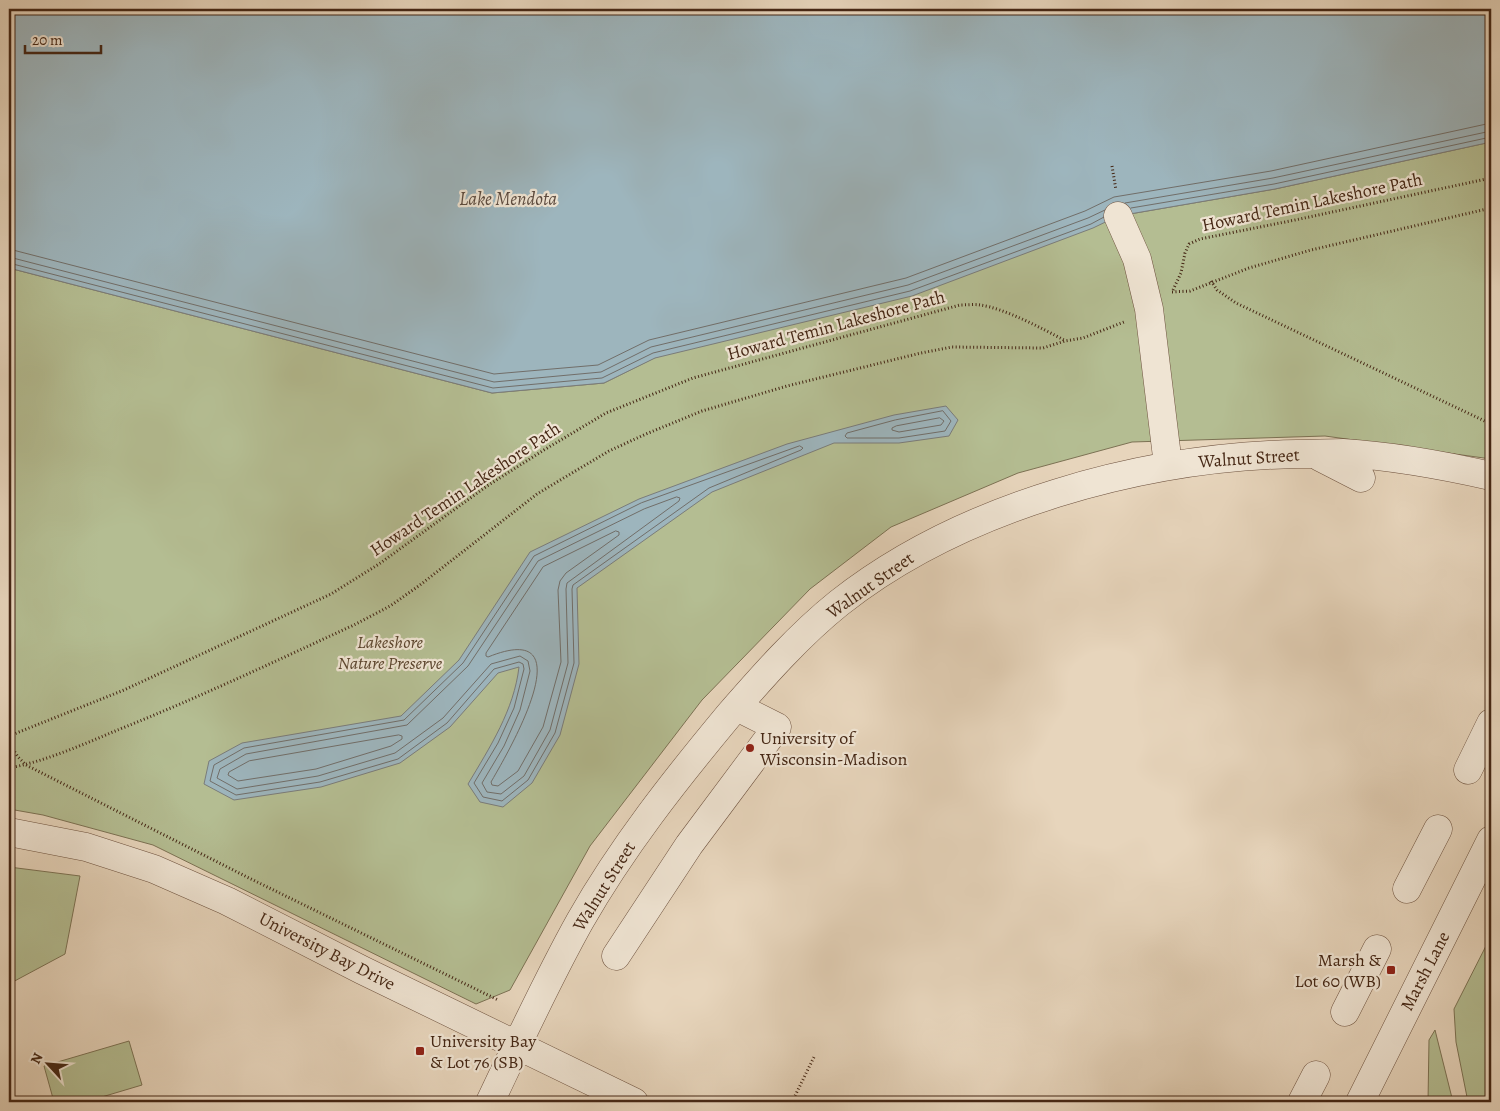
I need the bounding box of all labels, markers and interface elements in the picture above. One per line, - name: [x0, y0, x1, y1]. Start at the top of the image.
- scale bar: [25, 22, 101, 54]
- text: 20 m: [32, 30, 63, 50]
- street label: Howard Temin Lakeshore Path: [1200, 167, 1425, 237]
- water label: Lake Mendota: [459, 186, 557, 212]
- street label: Howard Temin Lakeshore Path: [724, 284, 948, 366]
- street label: Howard Temin Lakeshore Path: [365, 416, 565, 562]
- street label: Walnut Street: [1197, 442, 1301, 474]
- street label: Walnut Street: [821, 546, 918, 625]
- park label: Lakeshore Nature Preserve: [338, 630, 443, 675]
- place label: University of Wisconsin-Madison: [759, 726, 907, 771]
- marker: University of Wisconsin-Madison: [744, 742, 756, 754]
- street label: Walnut Street: [566, 837, 641, 936]
- street label: University Bay Drive: [255, 906, 399, 996]
- street label: Marsh Lane: [1395, 927, 1455, 1015]
- place label: Marsh & Lot 60 (WB): [1295, 948, 1381, 993]
- marker: Marsh & Lot 60 (WB): [1385, 964, 1397, 976]
- place label: University Bay & Lot 76 (SB): [430, 1029, 537, 1074]
- north arrow: [22, 1038, 72, 1088]
- marker: University Bay & Lot 76 (SB): [414, 1045, 426, 1057]
- text: N: [26, 1050, 48, 1067]

